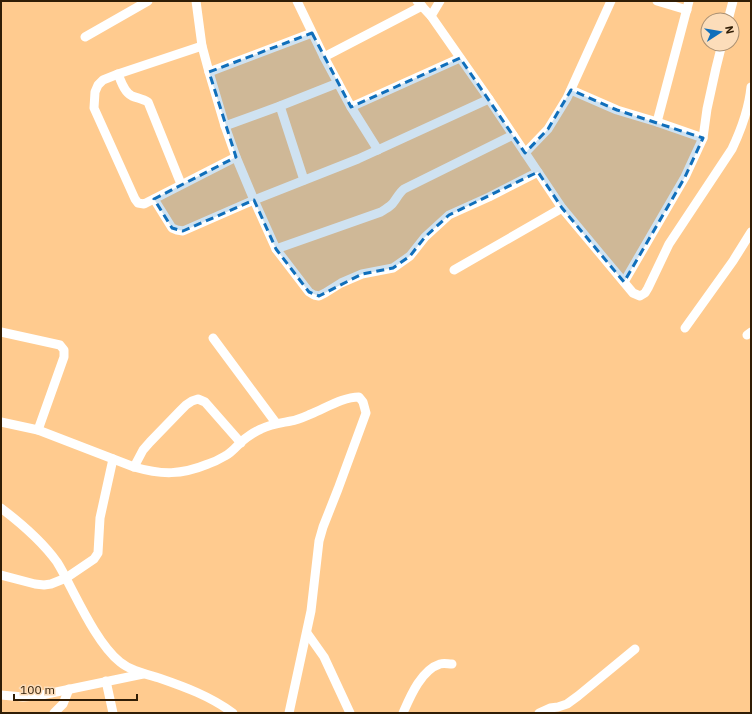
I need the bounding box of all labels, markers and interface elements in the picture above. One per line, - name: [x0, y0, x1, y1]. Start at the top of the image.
- north arrow: [700, 12, 740, 52]
- text: N: [722, 25, 737, 35]
- scale bar: [14, 676, 137, 702]
- text: 100 m: [20, 682, 55, 697]

